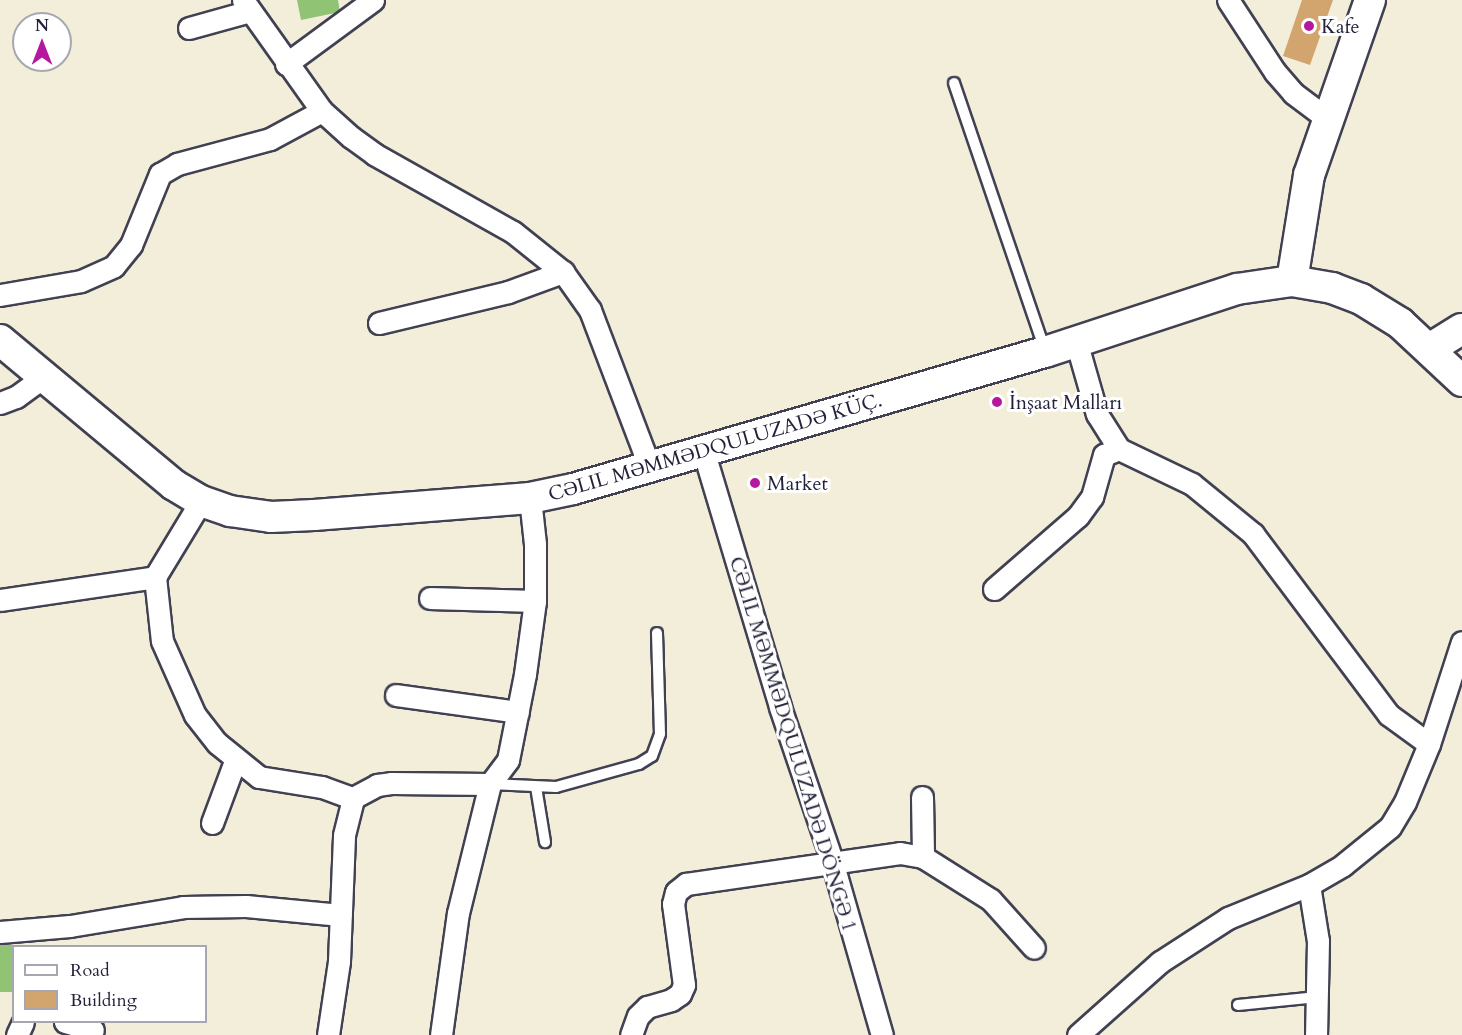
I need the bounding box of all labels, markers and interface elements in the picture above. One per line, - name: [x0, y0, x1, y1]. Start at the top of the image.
- north arrow: [12, 12, 72, 72]
- place label: Kafe: [1321, 14, 1360, 38]
- text: N: [35, 15, 49, 37]
- marker: Kafe: [1302, 19, 1316, 33]
- street label: CƏLIL MƏMMƏDQULUZADƏ KÜÇ.: [545, 388, 885, 506]
- place label: İnşaat Malları: [1009, 390, 1122, 414]
- marker: İnşaat Malları: [990, 395, 1004, 409]
- place label: Market: [767, 471, 828, 495]
- marker: Market: [748, 476, 762, 490]
- street label: CƏLIL MƏMMƏDQULUZADƏ DÖNGƏ 1: [724, 554, 862, 934]
- legend: [12, 945, 207, 1023]
- text: Road: [70, 958, 110, 983]
- text: Building: [70, 988, 137, 1013]

